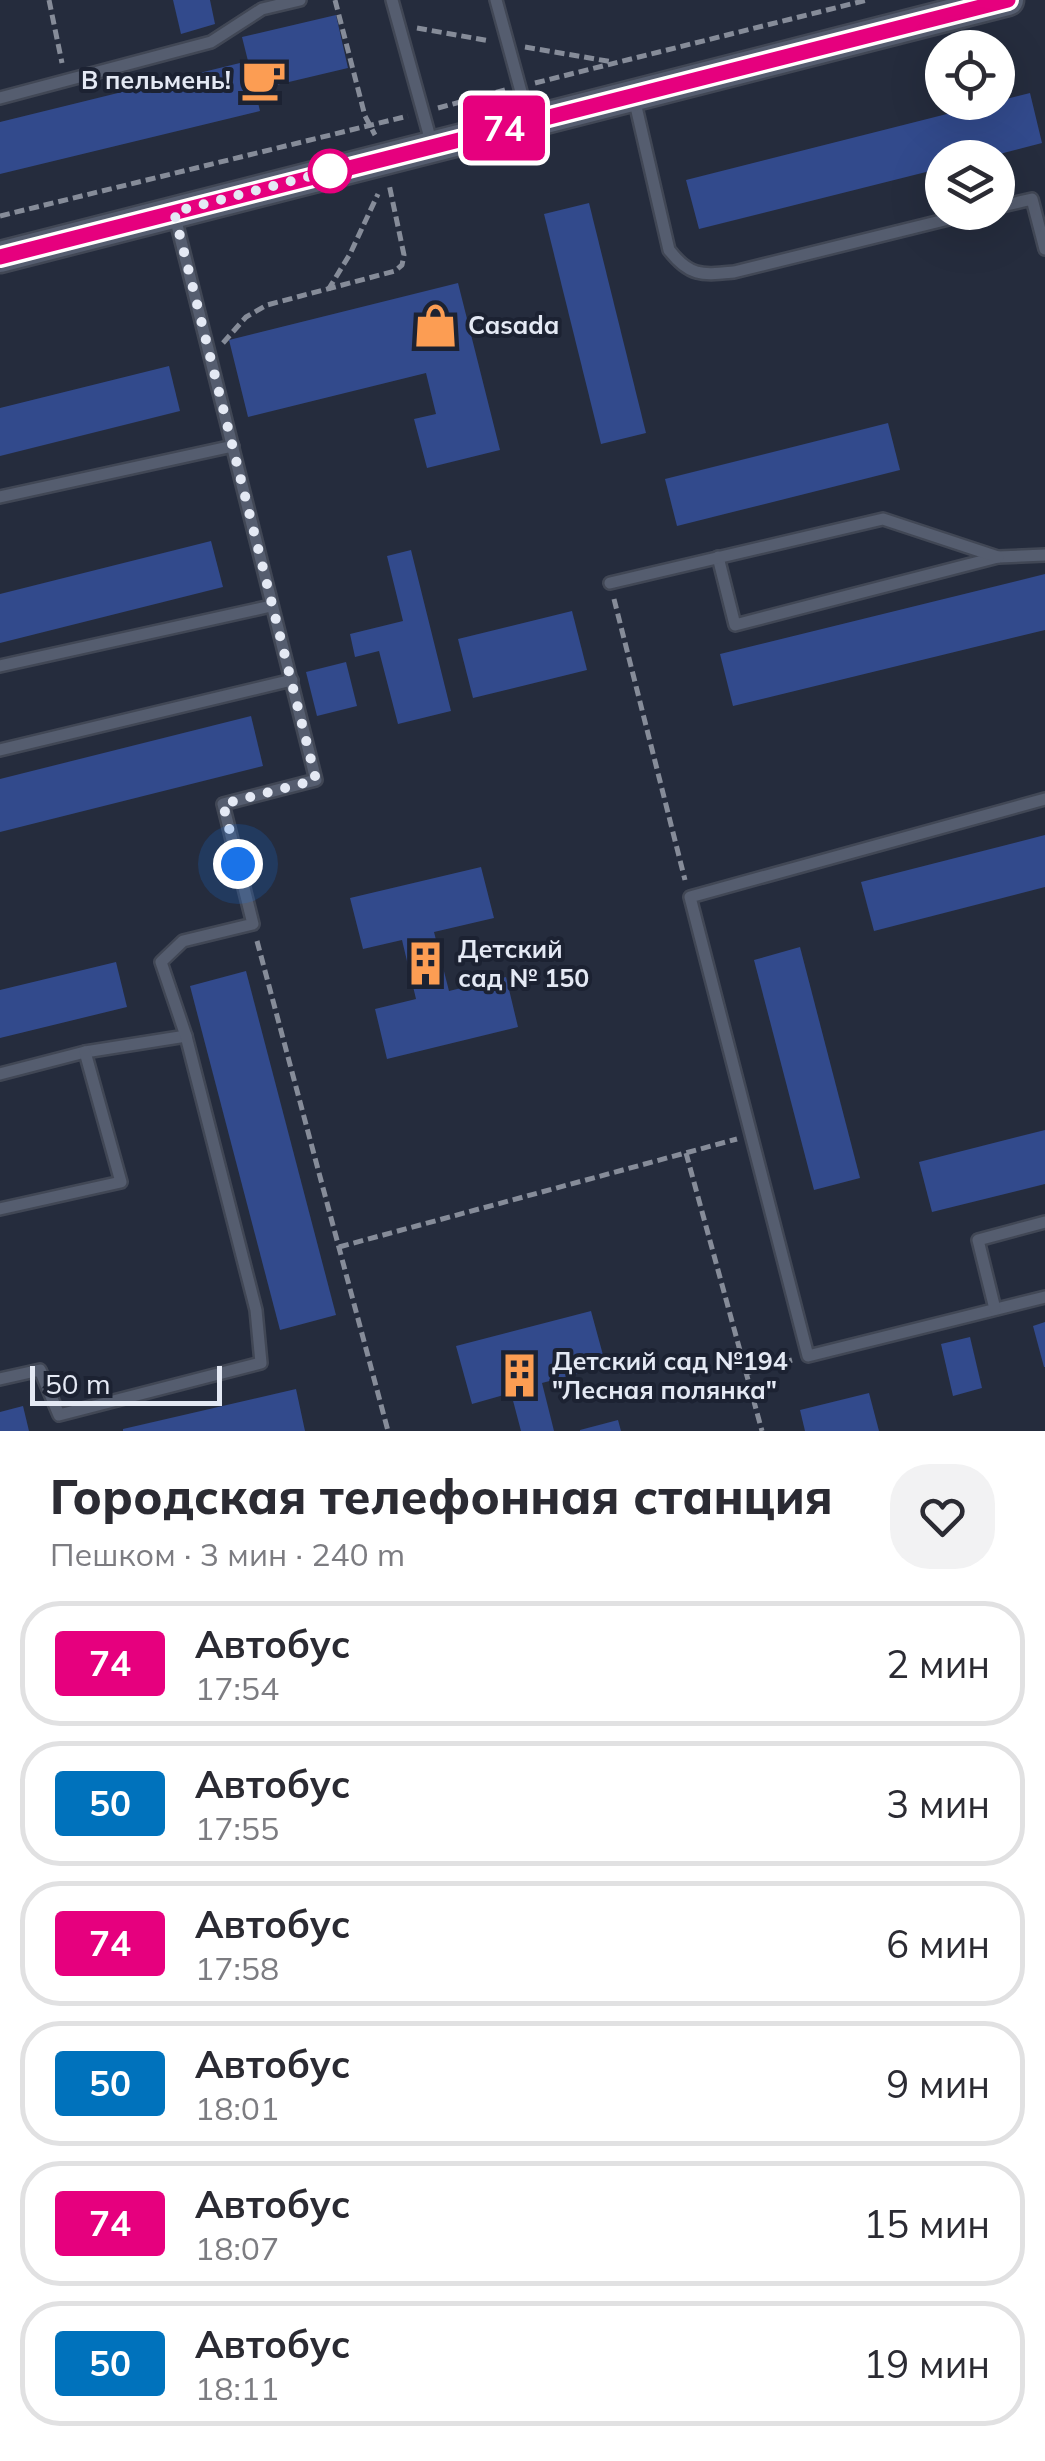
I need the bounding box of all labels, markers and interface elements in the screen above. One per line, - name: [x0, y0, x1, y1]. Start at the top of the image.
- map controls: [925, 30, 1015, 230]
- button: locate: [925, 30, 1015, 120]
- cafe icon: В пельмень!: [240, 56, 288, 104]
- place label: В пельмень!: [81, 64, 231, 95]
- line badge: 74: [459, 96, 549, 160]
- text: 74: [483, 106, 525, 150]
- button: layers: [925, 140, 1015, 230]
- unlabelled marker: [309, 150, 351, 192]
- shop icon: Casada: [411, 301, 459, 349]
- place label: Casada: [468, 309, 559, 340]
- your location: [213, 839, 263, 889]
- place label: Детский сад № 150: [458, 933, 589, 993]
- building icon: Детский сад № 150: [401, 939, 449, 987]
- place label: Детский сад №194 "Лесная полянка": [552, 1345, 788, 1405]
- building icon: Детский сад №194 "Лесная полянка": [495, 1351, 543, 1399]
- scale bar: [30, 1361, 222, 1406]
- text: 50 m: [45, 1366, 111, 1401]
- button: heart: [890, 1464, 995, 1569]
- text: Городская телефонная станция: [50, 1466, 833, 1526]
- text: Пешком · 3 мин · 240 m: [50, 1534, 405, 1574]
- text: Автобус: [195, 1620, 350, 1668]
- text: 2 мин: [886, 1640, 990, 1688]
- text: 74: [89, 1641, 131, 1685]
- text: 17:54: [195, 1668, 279, 1708]
- text: Автобус: [195, 1760, 350, 1808]
- text: 3 мин: [886, 1780, 990, 1828]
- text: 50: [89, 1781, 131, 1825]
- text: 17:55: [195, 1808, 279, 1848]
- text: Автобус: [195, 1900, 350, 1948]
- text: 6 мин: [886, 1920, 990, 1968]
- text: 74: [89, 1921, 131, 1965]
- text: 17:58: [195, 1948, 279, 1988]
- text: Автобус: [195, 2040, 350, 2088]
- text: 9 мин: [886, 2060, 990, 2108]
- text: 50: [89, 2061, 131, 2105]
- text: 18:01: [195, 2088, 279, 2128]
- text: Автобус: [195, 2180, 350, 2228]
- text: 15 мин: [864, 2200, 990, 2248]
- text: 74: [89, 2201, 131, 2245]
- text: 18:07: [195, 2228, 279, 2268]
- text: Автобус: [195, 2320, 350, 2368]
- text: 19 мин: [864, 2340, 990, 2388]
- text: 50: [89, 2341, 131, 2385]
- text: 18:11: [195, 2368, 279, 2408]

